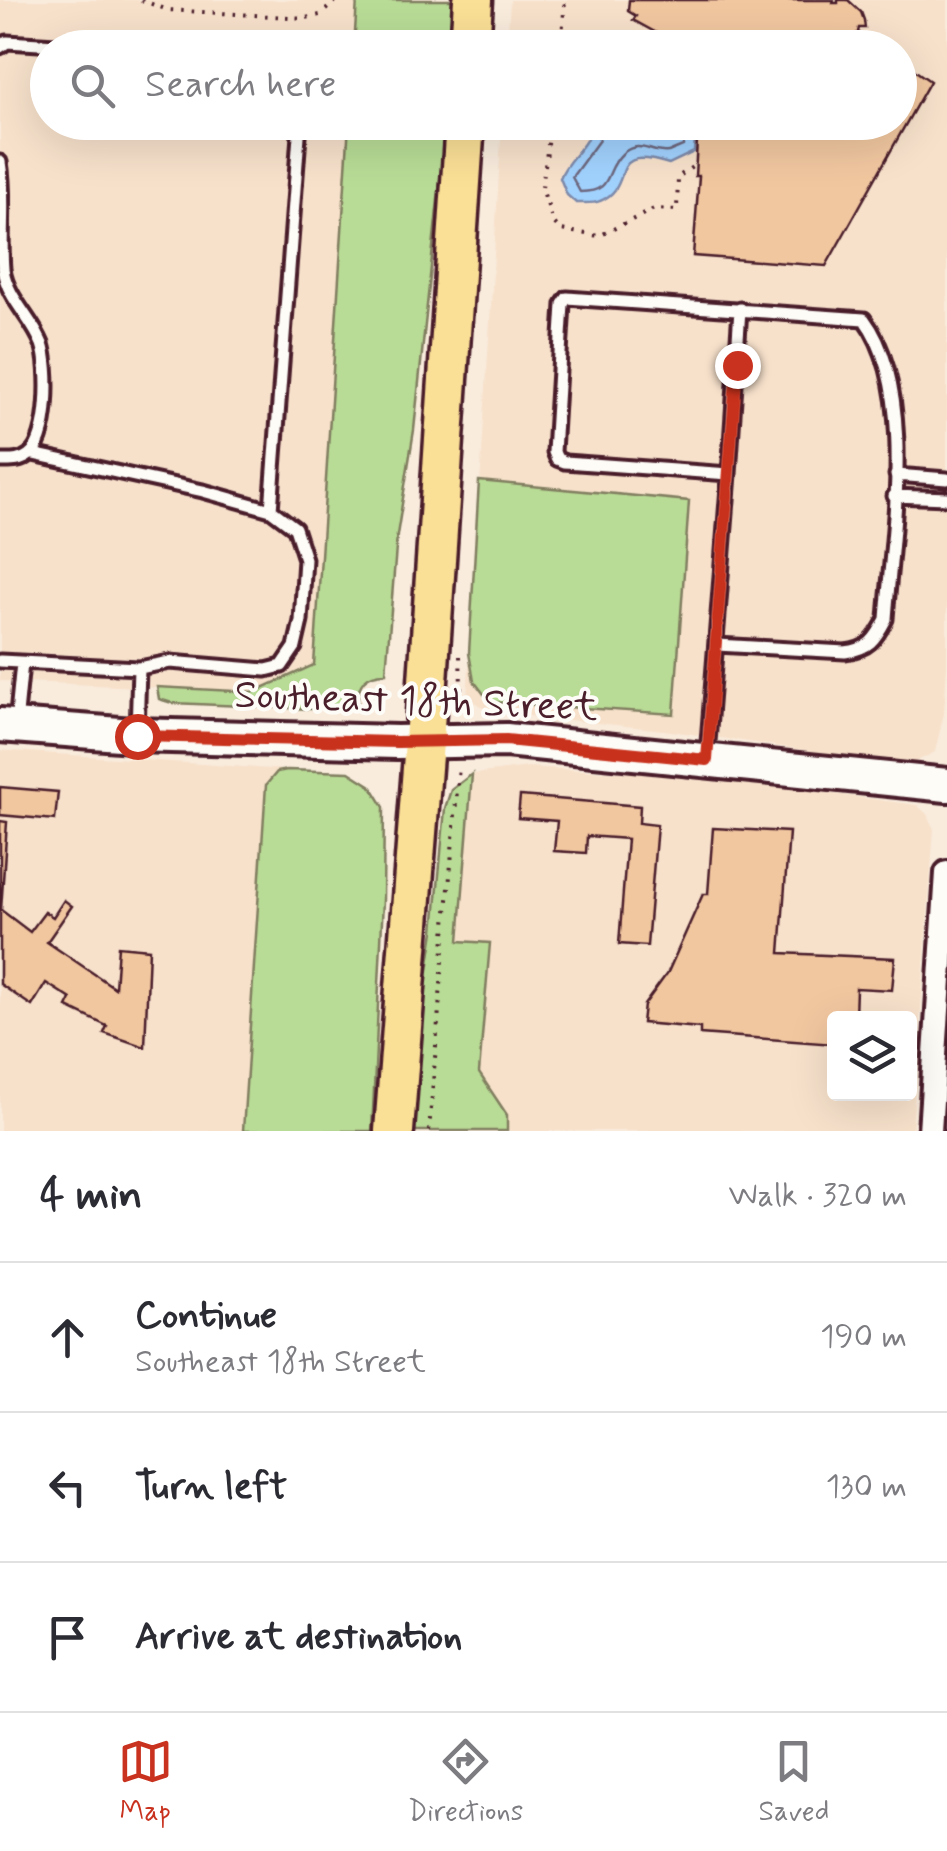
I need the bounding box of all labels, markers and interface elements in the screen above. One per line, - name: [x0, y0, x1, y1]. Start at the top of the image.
- search box: [30, 30, 917, 140]
- icon: search: [65, 58, 120, 113]
- text: Search here: [145, 61, 336, 110]
- route end: [715, 343, 761, 389]
- street label: Southeast 18th Street: [234, 670, 598, 734]
- route start: [115, 714, 161, 760]
- map controls: [827, 1011, 917, 1101]
- button: layers: [827, 1011, 917, 1101]
- text: 4 min: [40, 1169, 142, 1224]
- text: Walk · 320 m: [729, 1175, 907, 1217]
- text: Continue: [135, 1292, 277, 1341]
- icon: ahead: [40, 1310, 95, 1365]
- text: 190 m: [820, 1316, 907, 1358]
- text: Southeast 18th Street: [135, 1341, 426, 1383]
- icon: left: [40, 1460, 95, 1515]
- text: Turn left: [135, 1463, 287, 1512]
- text: 130 m: [826, 1466, 907, 1508]
- icon: arrive: [40, 1610, 95, 1665]
- text: Arrive at destination: [135, 1613, 462, 1662]
- tab: Map: [118, 1734, 173, 1831]
- tab: Directions: [408, 1734, 523, 1831]
- tab: Saved: [759, 1734, 829, 1831]

